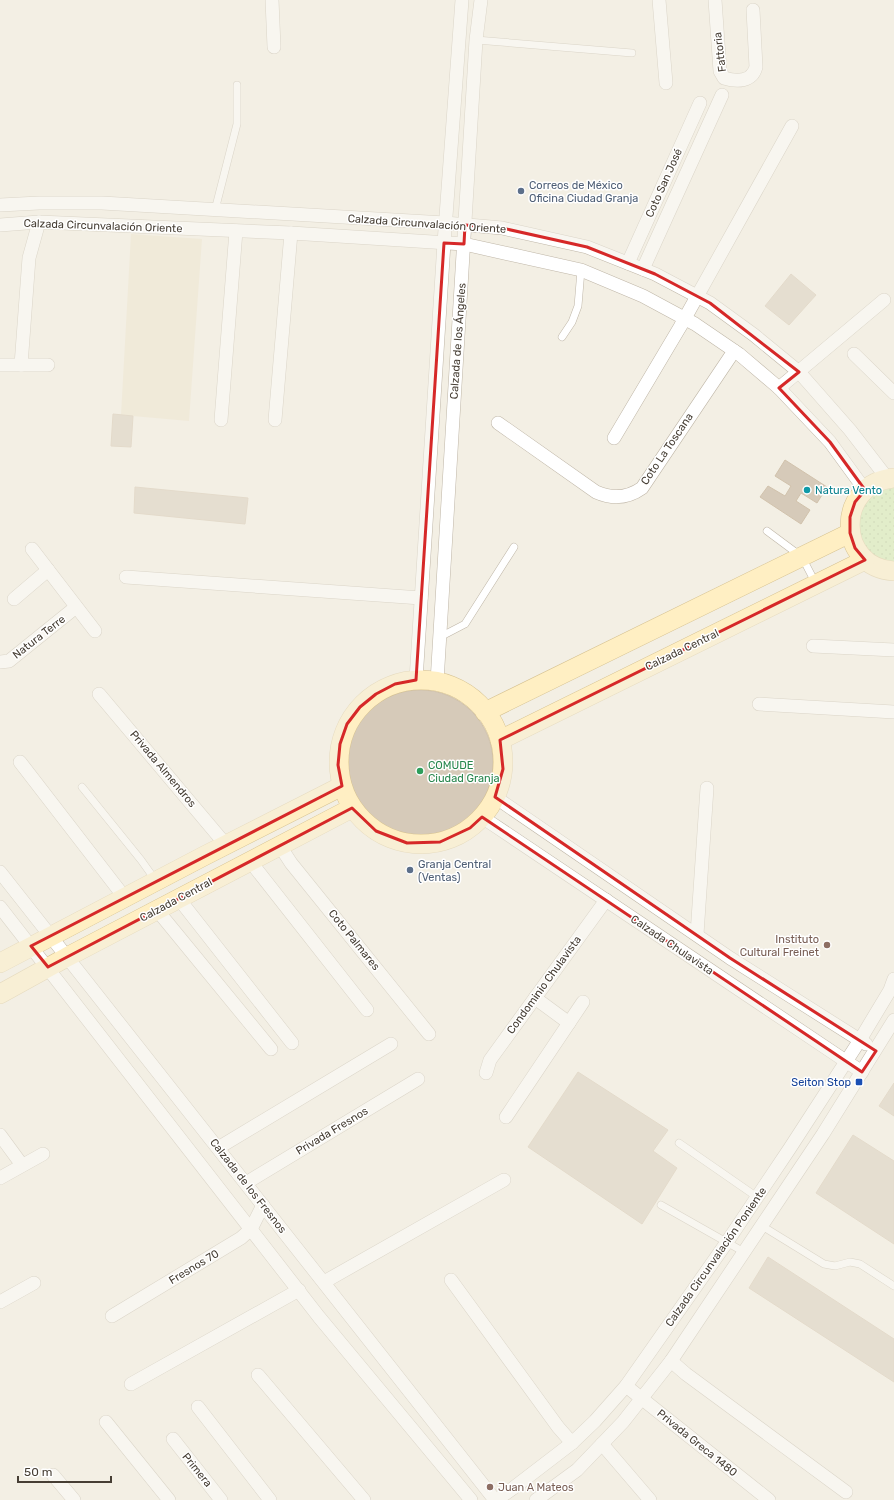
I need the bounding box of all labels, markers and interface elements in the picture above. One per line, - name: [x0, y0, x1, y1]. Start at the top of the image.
- street label: Fattoria: [711, 31, 729, 73]
- street label: Coto San José: [643, 146, 685, 220]
- place label: Correos de México Oficina Ciudad Granja: [529, 179, 638, 205]
- marker: Correos de México Oficina Ciudad Granja: [516, 186, 526, 196]
- street label: Calzada Circunvalación Oriente: [347, 212, 507, 236]
- street label: Calzada Circunvalación Oriente: [23, 217, 183, 235]
- street label: Calzada de los Ángeles: [447, 282, 469, 400]
- street label: Coto La Toscana: [638, 411, 696, 487]
- place label: Natura Vento: [815, 484, 882, 497]
- marker: Natura Vento: [802, 485, 812, 495]
- street label: Natura Terre: [10, 612, 68, 662]
- street label: Calzada Central: [643, 627, 721, 673]
- street label: Privada Almendros: [127, 728, 199, 810]
- place label: COMUDE Ciudad Granja: [428, 759, 500, 785]
- marker: COMUDE Ciudad Granja: [415, 766, 425, 776]
- place label: Granja Central (Ventas): [418, 858, 491, 884]
- marker: Granja Central (Ventas): [405, 865, 415, 875]
- street label: Calzada Central: [138, 875, 214, 925]
- street label: Coto Palmares: [326, 907, 383, 973]
- street label: Calzada Chulavista: [628, 912, 716, 978]
- street label: Condominio Chulavista: [504, 933, 584, 1037]
- place label: Instituto Cultural Freinet: [740, 933, 820, 959]
- marker: Instituto Cultural Freinet: [822, 940, 832, 950]
- place label: Seiton Stop: [791, 1076, 851, 1089]
- marker: Seiton Stop: [854, 1077, 864, 1087]
- street label: Privada Fresnos: [294, 1104, 371, 1158]
- street label: Calzada de los Fresnos: [207, 1136, 289, 1236]
- street label: Calzada Circunvalación Poniente: [663, 1185, 769, 1329]
- street label: Fresnos 70: [167, 1247, 221, 1287]
- street label: Privada Greca 1480: [654, 1407, 740, 1479]
- street label: Primera: [179, 1450, 215, 1490]
- scale bar: [18, 1458, 111, 1484]
- text: 50 m: [24, 1465, 52, 1479]
- place label: Juan A Mateos: [498, 1481, 574, 1494]
- marker: Juan A Mateos: [485, 1482, 495, 1492]

